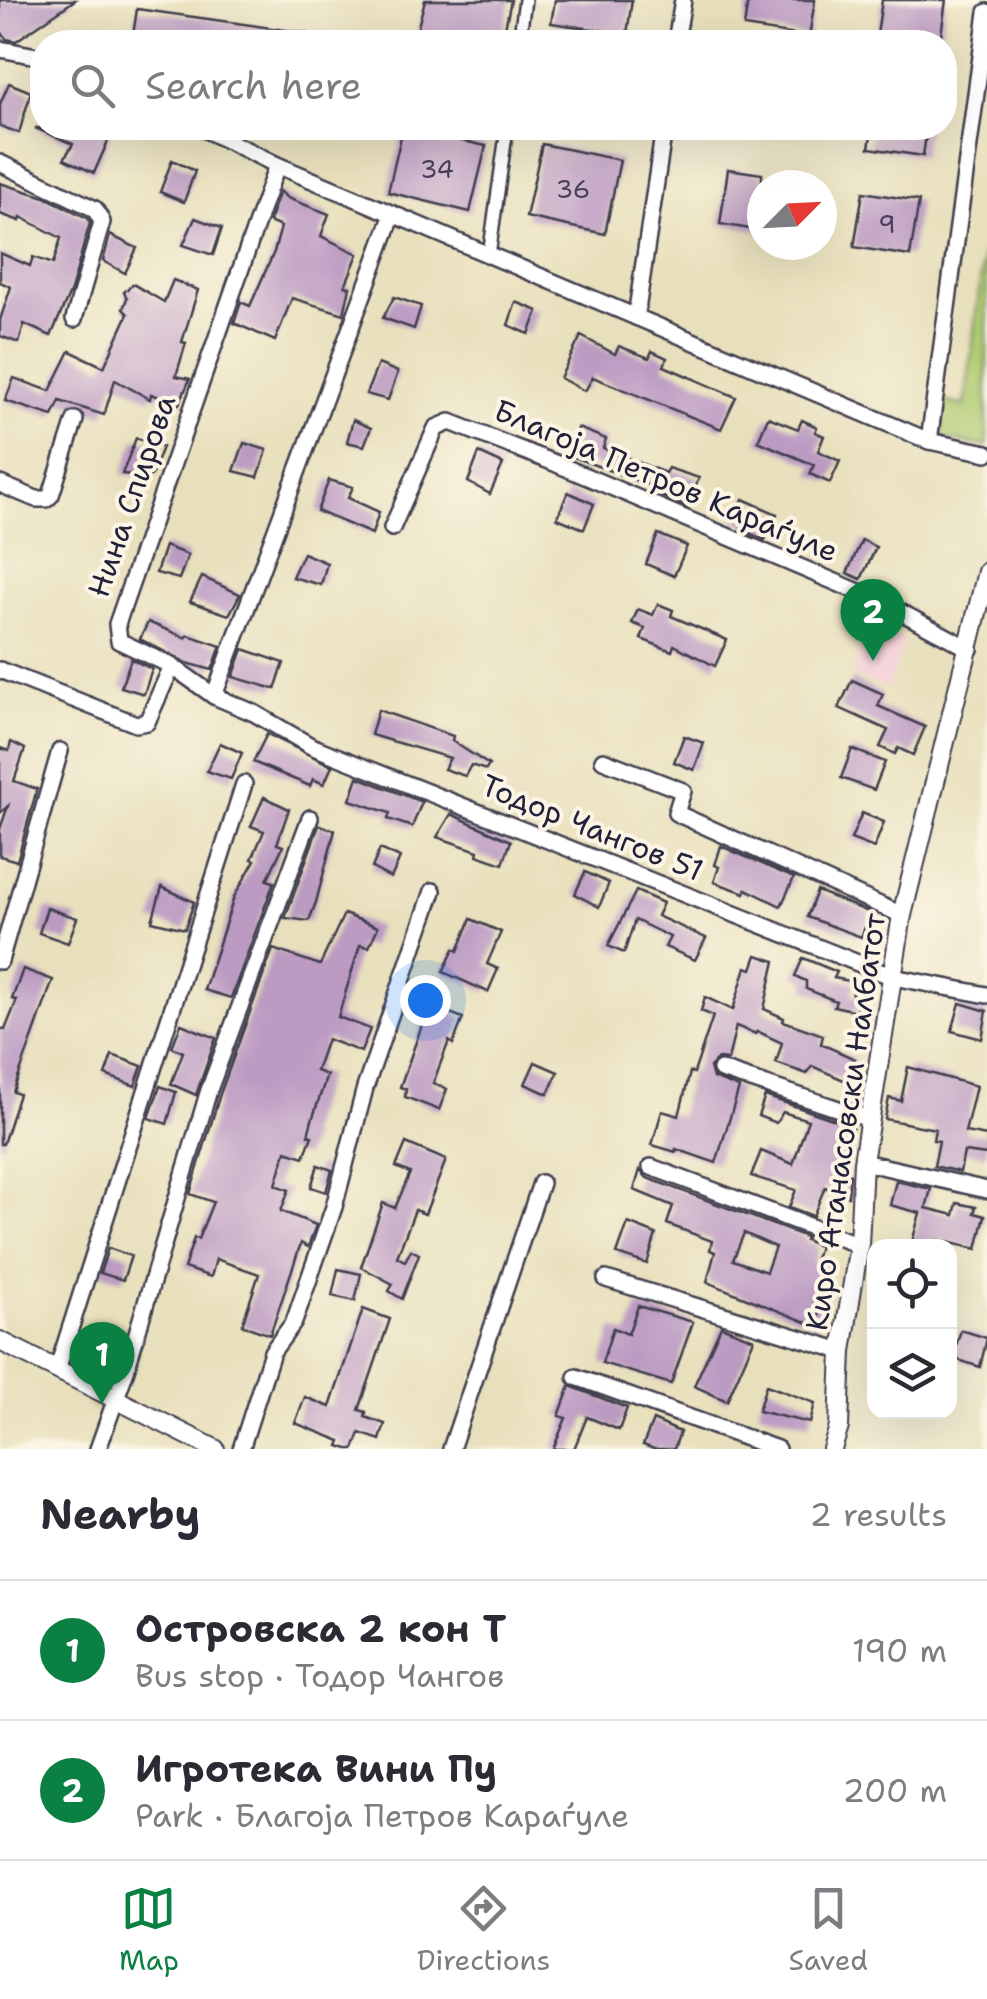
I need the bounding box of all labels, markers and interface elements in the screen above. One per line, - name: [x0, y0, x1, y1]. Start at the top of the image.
- search box: [30, 30, 957, 140]
- icon: search: [65, 58, 120, 113]
- text: Search here: [145, 60, 362, 111]
- house number: 34: [420, 152, 454, 186]
- north arrow: [747, 170, 837, 260]
- house number: 36: [556, 172, 590, 206]
- house number: 9: [878, 207, 896, 241]
- street label: Нина Спирова: [78, 389, 185, 602]
- street label: Благоја Петров Караѓуле: [488, 389, 845, 572]
- pin: 2: [840, 578, 906, 661]
- street label: Тодор Чангов 51: [475, 764, 709, 891]
- street label: Киро Атанасовски Налбатот: [796, 910, 895, 1333]
- your location: [400, 975, 451, 1026]
- map controls: [867, 1239, 957, 1419]
- button: locate: [867, 1239, 957, 1329]
- pin: 1: [70, 1322, 134, 1404]
- button: layers: [867, 1329, 957, 1419]
- text: Nearby: [40, 1486, 200, 1542]
- text: 2 results: [810, 1493, 947, 1536]
- text: Островска 2 кон T: [135, 1603, 506, 1654]
- text: 1: [65, 1629, 80, 1672]
- text: 190 m: [852, 1629, 947, 1672]
- text: Bus stop · Тодор Чангов: [135, 1654, 504, 1697]
- text: Игротека Вини Пу: [135, 1743, 497, 1794]
- text: 2: [61, 1769, 84, 1812]
- text: 200 m: [843, 1769, 947, 1812]
- text: Park · Благоја Петров Караѓуле: [135, 1794, 629, 1837]
- tab: Map: [119, 1881, 179, 1979]
- tab: Directions: [417, 1881, 550, 1979]
- tab: Saved: [788, 1881, 868, 1979]

